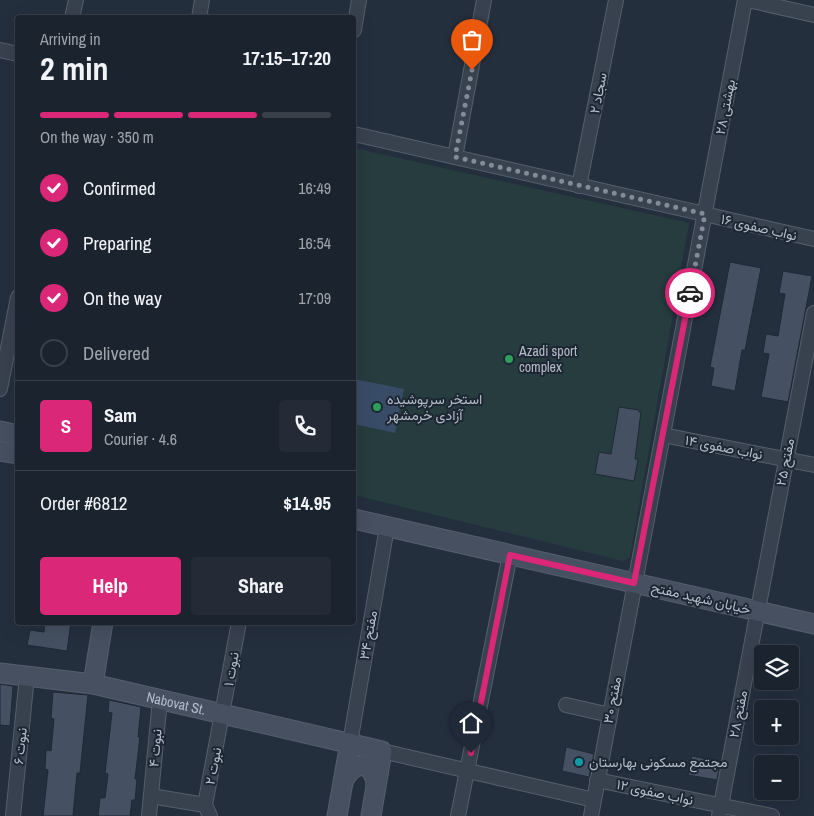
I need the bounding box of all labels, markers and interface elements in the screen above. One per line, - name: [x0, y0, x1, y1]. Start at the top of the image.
- pin: [451, 19, 493, 70]
- icon: bag: [458, 26, 486, 54]
- text: Arriving in: [40, 28, 101, 50]
- text: 17:15–17:20: [243, 45, 331, 71]
- text: 2 min: [40, 47, 109, 90]
- street label: سجاد ۲: [585, 71, 611, 115]
- street label: بهشتی ۲۸: [711, 78, 739, 136]
- text: On the way · 350 m: [40, 126, 154, 148]
- icon: check: [40, 174, 68, 202]
- text: Confirmed: [83, 175, 156, 201]
- text: 16:49: [298, 177, 331, 199]
- street label: نواب صفوی ۱۶: [719, 209, 799, 245]
- icon: check: [40, 229, 68, 257]
- text: Preparing: [83, 230, 151, 256]
- text: 16:54: [298, 232, 331, 254]
- courier: [665, 268, 715, 318]
- icon: car: [676, 279, 704, 307]
- icon: check: [40, 284, 68, 312]
- text: On the way: [83, 285, 162, 311]
- text: 17:09: [298, 287, 331, 309]
- text: Delivered: [83, 340, 150, 366]
- place label: Azadi sport complex: [518, 342, 577, 376]
- marker: Azadi sport complex: [503, 353, 515, 365]
- place label: استخر سرپوشیده آزادی خرمشهر: [386, 390, 482, 424]
- button: phone: [279, 400, 331, 452]
- marker: استخر سرپوشیده آزادی خرمشهر: [371, 401, 383, 413]
- text: Sam: [104, 402, 137, 428]
- text: S: [61, 413, 71, 439]
- text: Courier · 4.6: [104, 428, 177, 450]
- street label: نواب صفوی ۱۴: [684, 431, 764, 463]
- street label: مفتح ۲۵: [772, 437, 800, 488]
- text: Order #6812: [40, 490, 127, 516]
- text: $14.95: [283, 490, 331, 516]
- button: Help: [40, 557, 181, 615]
- button: Share: [191, 557, 331, 615]
- street label: خیابان شهید مفتح: [649, 578, 752, 620]
- street label: مفتح ۳۴: [355, 609, 383, 661]
- map controls: [754, 645, 799, 800]
- button: layers: [754, 645, 799, 690]
- street label: نبوت ۱: [219, 650, 243, 688]
- street label: مفتح ۳۰: [599, 675, 627, 725]
- street label: Nabovat St.: [145, 688, 207, 719]
- street label: مفتح ۲۸: [725, 689, 753, 740]
- button: +: [754, 700, 799, 745]
- pin: [450, 702, 492, 753]
- icon: home: [457, 709, 485, 737]
- street label: نبوت ۶: [9, 726, 31, 766]
- street label: نبوت ۴: [144, 728, 166, 768]
- street label: نبوت ۲: [201, 746, 225, 786]
- place label: مجتمع مسکونی بهارستان: [589, 753, 728, 773]
- button: −: [754, 755, 799, 800]
- marker: مجتمع مسکونی بهارستان: [573, 756, 585, 768]
- street label: نواب صفوی ۱۲: [615, 775, 695, 809]

